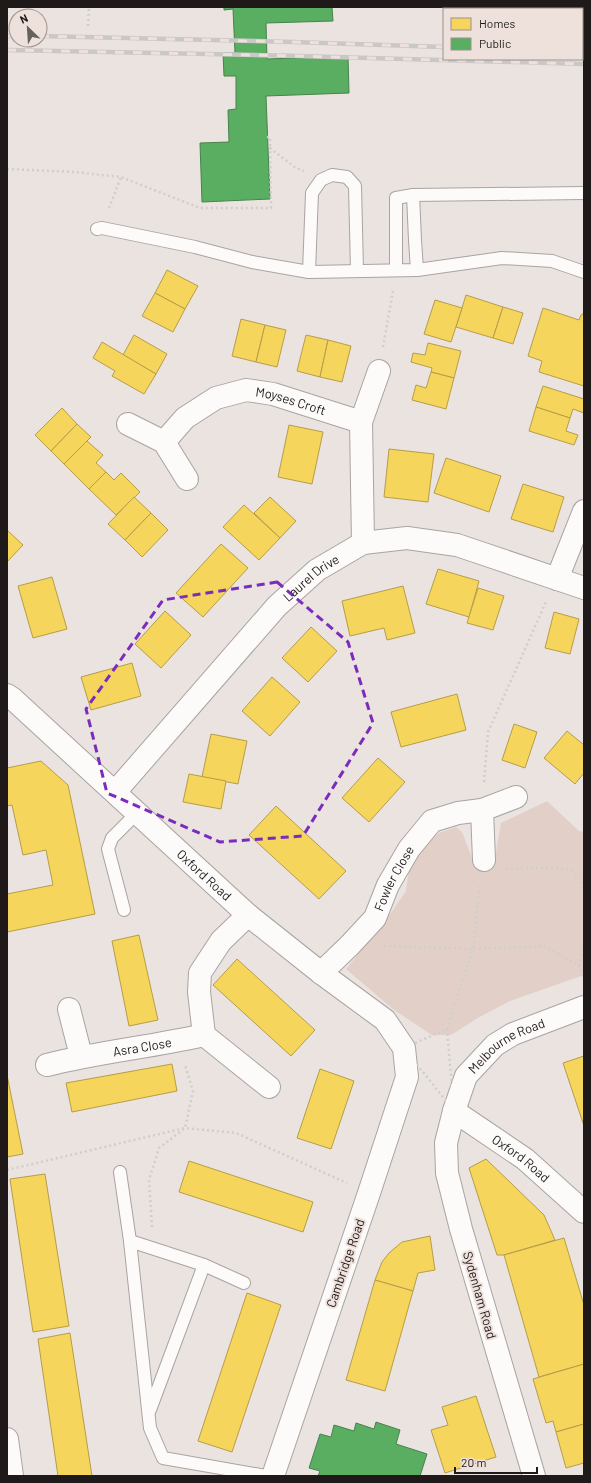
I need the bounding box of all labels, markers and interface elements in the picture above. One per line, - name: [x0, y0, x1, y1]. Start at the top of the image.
- north arrow: [8, 8, 48, 48]
- legend: [443, 8, 583, 60]
- text: N: [17, 11, 30, 26]
- text: Homes: [479, 16, 516, 30]
- text: Public: [479, 36, 511, 50]
- street label: Moyses Croft: [255, 384, 328, 418]
- street label: Laurel Drive: [280, 551, 342, 605]
- street label: Fowler Close: [371, 843, 417, 913]
- street label: Oxford Road: [174, 846, 235, 904]
- street label: Melbourne Road: [465, 1015, 547, 1077]
- street label: Asra Close: [112, 1034, 173, 1060]
- street label: Oxford Road: [489, 1131, 553, 1185]
- street label: Cambridge Road: [322, 1217, 368, 1309]
- street label: Sydenham Road: [460, 1249, 500, 1341]
- scale bar: [455, 1449, 537, 1475]
- text: 20 m: [461, 1455, 487, 1469]

